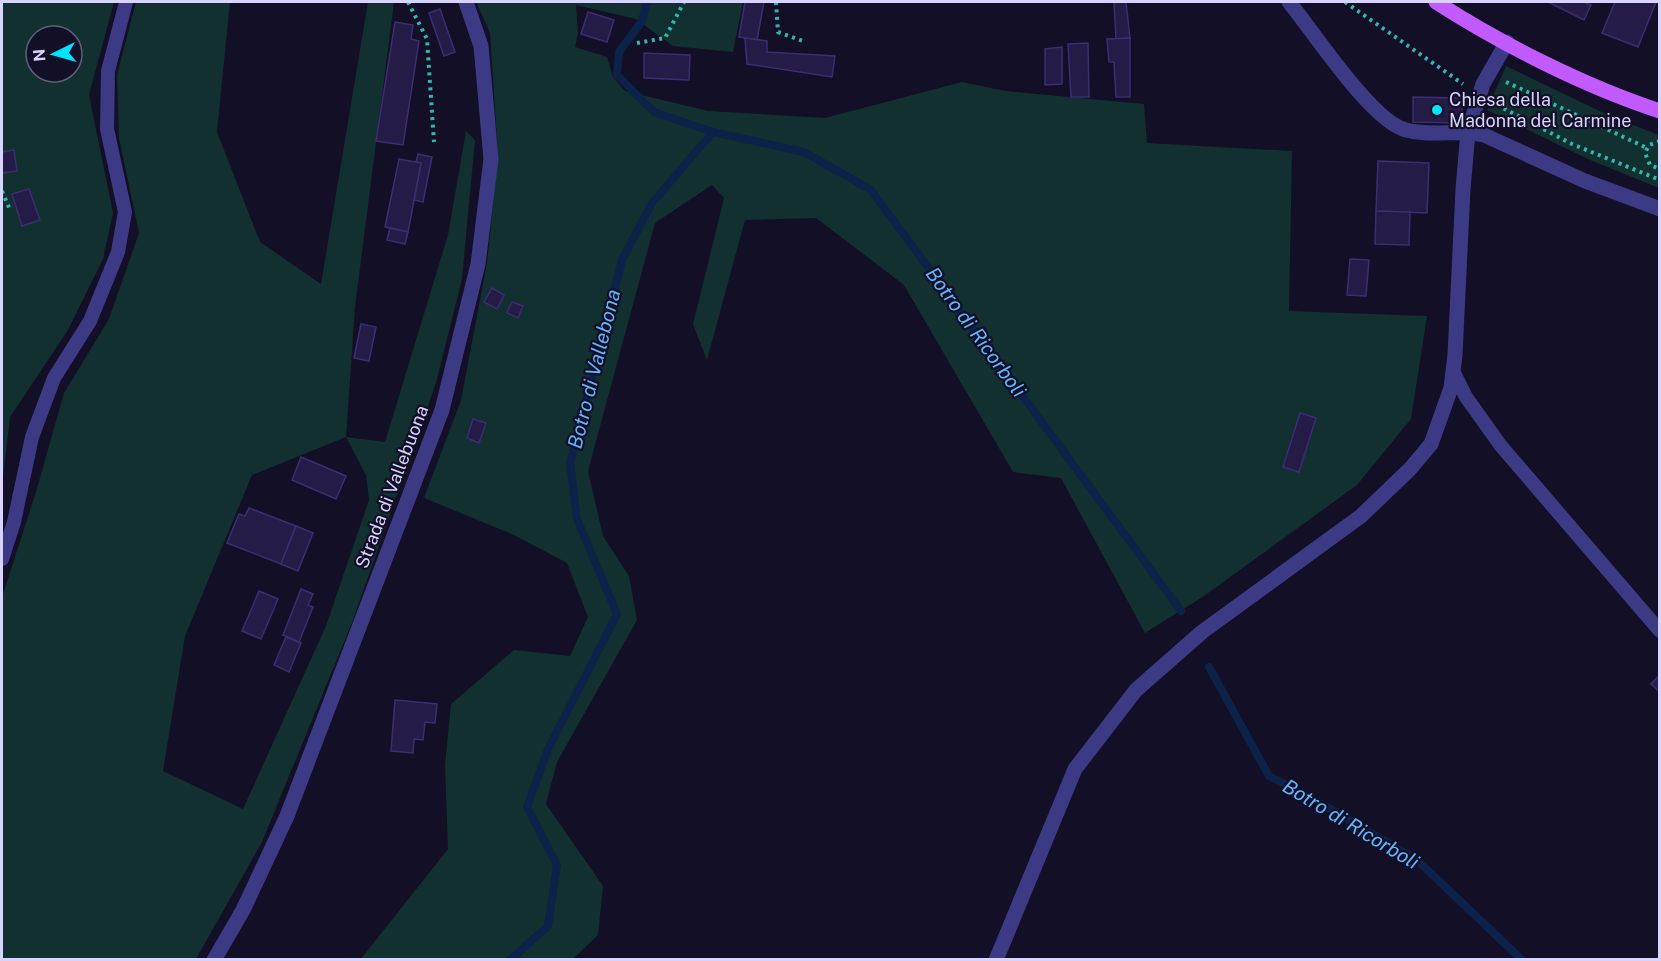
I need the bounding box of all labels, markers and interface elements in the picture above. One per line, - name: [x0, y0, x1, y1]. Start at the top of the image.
- north arrow: [24, 24, 84, 84]
- text: N: [30, 48, 50, 62]
- place label: Chiesa della Madonna del Carmine: [1449, 89, 1631, 131]
- marker: Chiesa della Madonna del Carmine: [1430, 103, 1444, 117]
- water label: Botro di Ricorboli: [921, 262, 1031, 402]
- water label: Botro di Vallebona: [563, 287, 625, 451]
- street label: Strada di Vallebuona: [351, 402, 432, 571]
- water label: Botro di Ricorboli: [1278, 774, 1424, 874]

